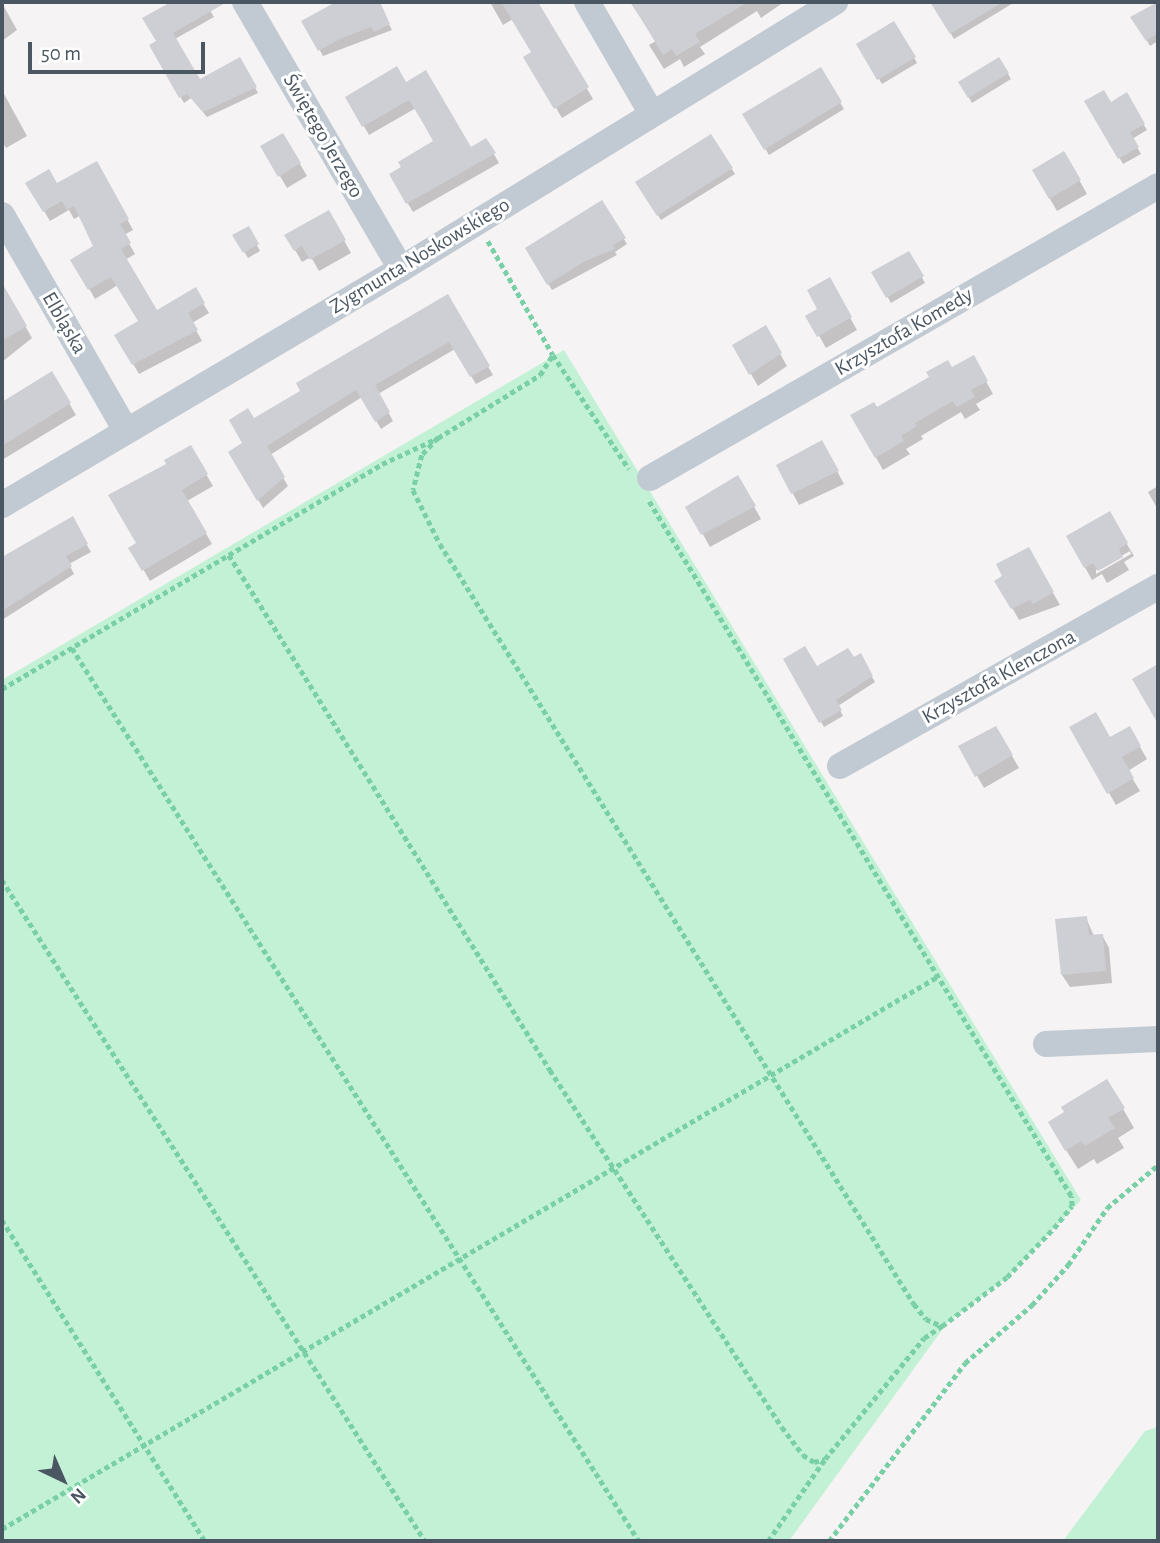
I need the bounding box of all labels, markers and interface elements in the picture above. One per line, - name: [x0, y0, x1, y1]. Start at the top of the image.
- scale bar: [32, 28, 208, 72]
- text: 50 m: [41, 43, 81, 64]
- street label: Świętego Jerzego: [277, 69, 369, 203]
- street label: Zygmunta Noskowskiego: [326, 192, 514, 320]
- street label: Krzysztofa Komedy: [831, 282, 977, 382]
- street label: Elbląska: [36, 287, 92, 359]
- street label: Krzysztofa Klenczona: [918, 624, 1080, 730]
- north arrow: [28, 1445, 98, 1515]
- text: N: [67, 1484, 89, 1507]

